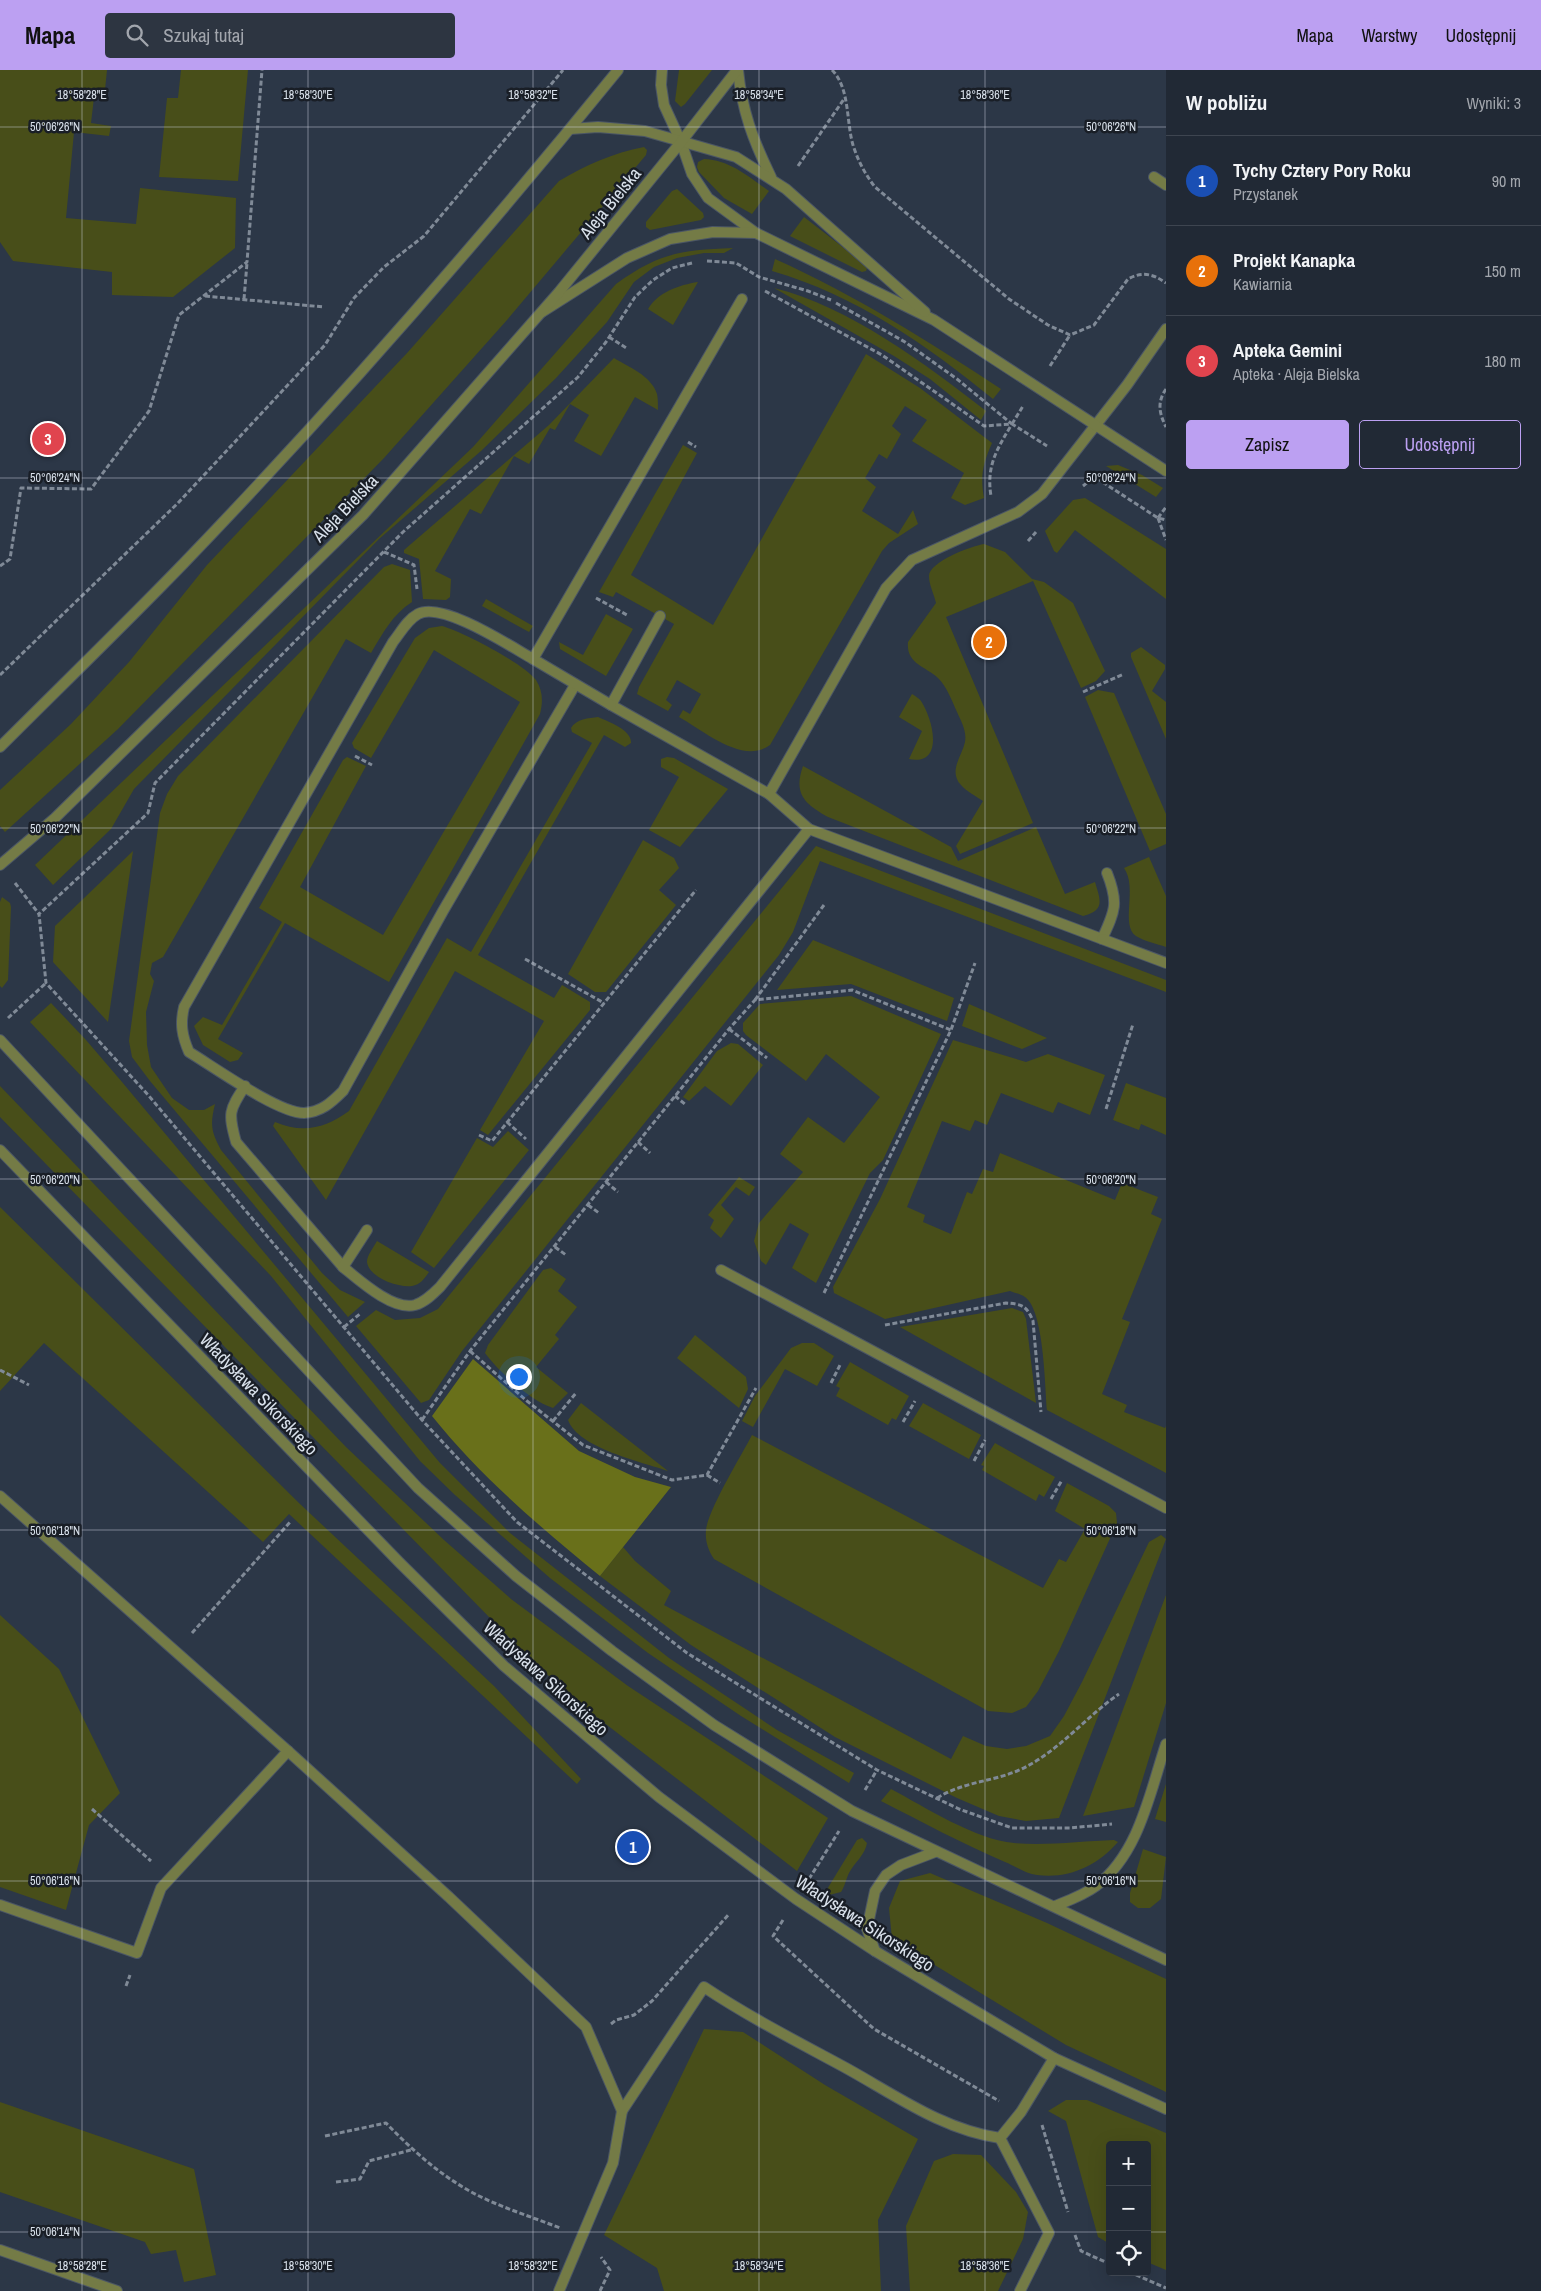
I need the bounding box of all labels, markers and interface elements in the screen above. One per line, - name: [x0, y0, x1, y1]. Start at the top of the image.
- search box: [105, 13, 455, 58]
- text: Mapa: [25, 19, 75, 51]
- icon: search: [123, 21, 151, 49]
- text: Szukaj tutaj: [163, 22, 244, 48]
- text: Mapa: [1296, 23, 1333, 48]
- text: Warstwy: [1361, 23, 1417, 48]
- text: Udostępnij: [1445, 23, 1516, 48]
- text: 18°58'28"E: [57, 87, 107, 103]
- text: 18°58'30"E: [283, 87, 333, 103]
- text: 18°58'32"E: [508, 87, 558, 103]
- text: 18°58'34"E: [734, 87, 784, 103]
- text: 18°58'36"E: [960, 87, 1010, 103]
- text: W pobliżu: [1186, 88, 1267, 117]
- text: Wyniki: 3: [1466, 92, 1521, 114]
- text: 50°06'26"N: [30, 119, 80, 135]
- text: 50°06'26"N: [1086, 119, 1136, 135]
- text: Tychy Cztery Pory Roku: [1233, 157, 1411, 183]
- street label: Aleja Bielska: [573, 162, 647, 245]
- text: 1: [1198, 170, 1206, 192]
- text: 90 m: [1492, 170, 1521, 192]
- text: Przystanek: [1233, 183, 1298, 205]
- text: Projekt Kanapka: [1233, 247, 1355, 273]
- text: 2: [1198, 260, 1206, 282]
- text: 150 m: [1485, 260, 1521, 282]
- text: Kawiarnia: [1233, 273, 1292, 295]
- text: Apteka Gemini: [1233, 337, 1342, 363]
- text: 3: [1198, 350, 1206, 372]
- text: 180 m: [1485, 350, 1521, 372]
- text: Apteka · Aleja Bielska: [1233, 363, 1360, 385]
- pin: 3: [32, 420, 64, 458]
- button: Zapisz: [1186, 420, 1349, 469]
- button: Udostępnij: [1359, 420, 1521, 469]
- street label: Aleja Bielska: [306, 469, 384, 548]
- text: 50°06'24"N: [30, 470, 80, 486]
- text: 50°06'24"N: [1086, 470, 1136, 486]
- pin: 2: [973, 623, 1005, 661]
- text: 50°06'22"N: [30, 821, 80, 837]
- text: 50°06'22"N: [1086, 821, 1136, 837]
- text: 50°06'20"N: [30, 1172, 80, 1188]
- text: 50°06'20"N: [1086, 1172, 1136, 1188]
- street label: Władysława Sikorskiego: [194, 1327, 324, 1461]
- your location: [506, 1364, 532, 1390]
- text: 50°06'18"N: [30, 1523, 80, 1539]
- text: 50°06'18"N: [1086, 1523, 1136, 1539]
- street label: Władysława Sikorskiego: [478, 1615, 614, 1741]
- pin: 1: [617, 1828, 649, 1866]
- street label: Władysława Sikorskiego: [791, 1869, 939, 1977]
- text: 50°06'16"N: [30, 1873, 80, 1889]
- text: 50°06'16"N: [1086, 1873, 1136, 1889]
- map controls: [1106, 2141, 1151, 2276]
- button: +: [1106, 2141, 1151, 2186]
- button: −: [1106, 2186, 1151, 2231]
- text: 50°06'14"N: [30, 2224, 80, 2240]
- button: locate: [1106, 2231, 1151, 2276]
- text: 18°58'28"E: [57, 2258, 107, 2274]
- text: 18°58'30"E: [283, 2258, 333, 2274]
- text: 18°58'32"E: [508, 2258, 558, 2274]
- text: 18°58'34"E: [734, 2258, 784, 2274]
- text: 18°58'36"E: [960, 2258, 1010, 2274]

